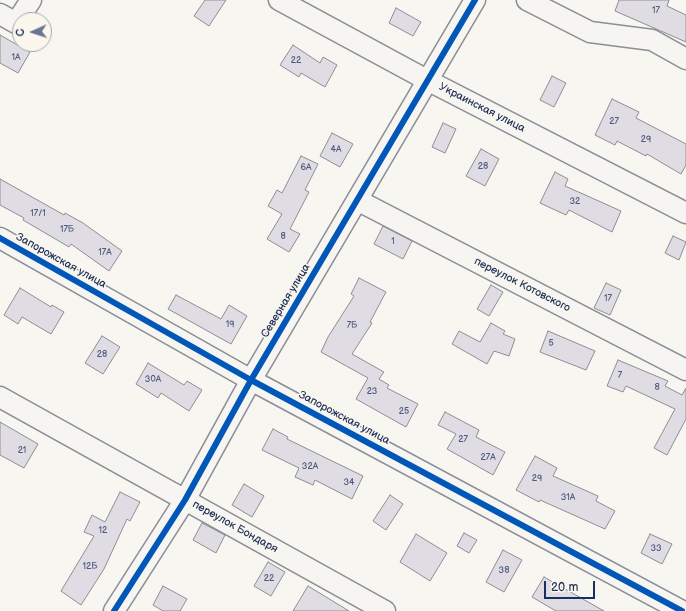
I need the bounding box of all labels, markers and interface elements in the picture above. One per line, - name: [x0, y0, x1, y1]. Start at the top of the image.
- house number: 17: [652, 6, 660, 16]
- north arrow: [12, 12, 52, 52]
- text: С: [14, 28, 27, 37]
- house number: 1А: [12, 53, 20, 63]
- house number: 22: [291, 56, 301, 66]
- street label: Украинская улица: [437, 81, 527, 135]
- house number: 27: [609, 117, 619, 127]
- house number: 29: [641, 135, 651, 145]
- house number: 4А: [331, 145, 341, 155]
- house number: 28: [478, 162, 488, 172]
- house number: 6А: [301, 163, 311, 173]
- house number: 32: [570, 197, 580, 207]
- house number: 17/1: [30, 209, 46, 219]
- house number: 17Б: [60, 225, 74, 235]
- street label: Запорожская улица: [13, 231, 109, 291]
- house number: 8: [280, 232, 286, 242]
- house number: 1: [391, 237, 395, 247]
- house number: 17А: [98, 248, 112, 258]
- street label: переулок Котовского: [472, 255, 572, 315]
- street label: Северная улица: [259, 262, 313, 340]
- house number: 17: [604, 294, 612, 304]
- house number: 19: [226, 320, 234, 330]
- house number: 7Б: [347, 321, 357, 331]
- house number: 5: [548, 339, 554, 349]
- house number: 28: [97, 350, 107, 360]
- house number: 7: [618, 371, 622, 381]
- house number: 30А: [145, 375, 161, 385]
- house number: 8: [654, 383, 660, 393]
- house number: 23: [367, 387, 377, 397]
- street label: Запорожская улица: [296, 388, 392, 448]
- house number: 25: [399, 407, 409, 417]
- house number: 27: [458, 435, 468, 445]
- house number: 21: [18, 446, 26, 456]
- house number: 27А: [480, 453, 496, 463]
- house number: 32А: [302, 462, 318, 472]
- house number: 29: [532, 474, 542, 484]
- house number: 34: [343, 478, 355, 488]
- house number: 31А: [561, 493, 575, 503]
- street label: переулок Бондаря: [190, 498, 280, 556]
- house number: 12: [99, 526, 107, 536]
- house number: 33: [650, 544, 662, 554]
- house number: 12Б: [82, 562, 98, 572]
- house number: 38: [499, 566, 509, 576]
- scale bar: [546, 573, 597, 599]
- house number: 22: [264, 574, 274, 584]
- text: 20 m: [551, 580, 578, 595]

